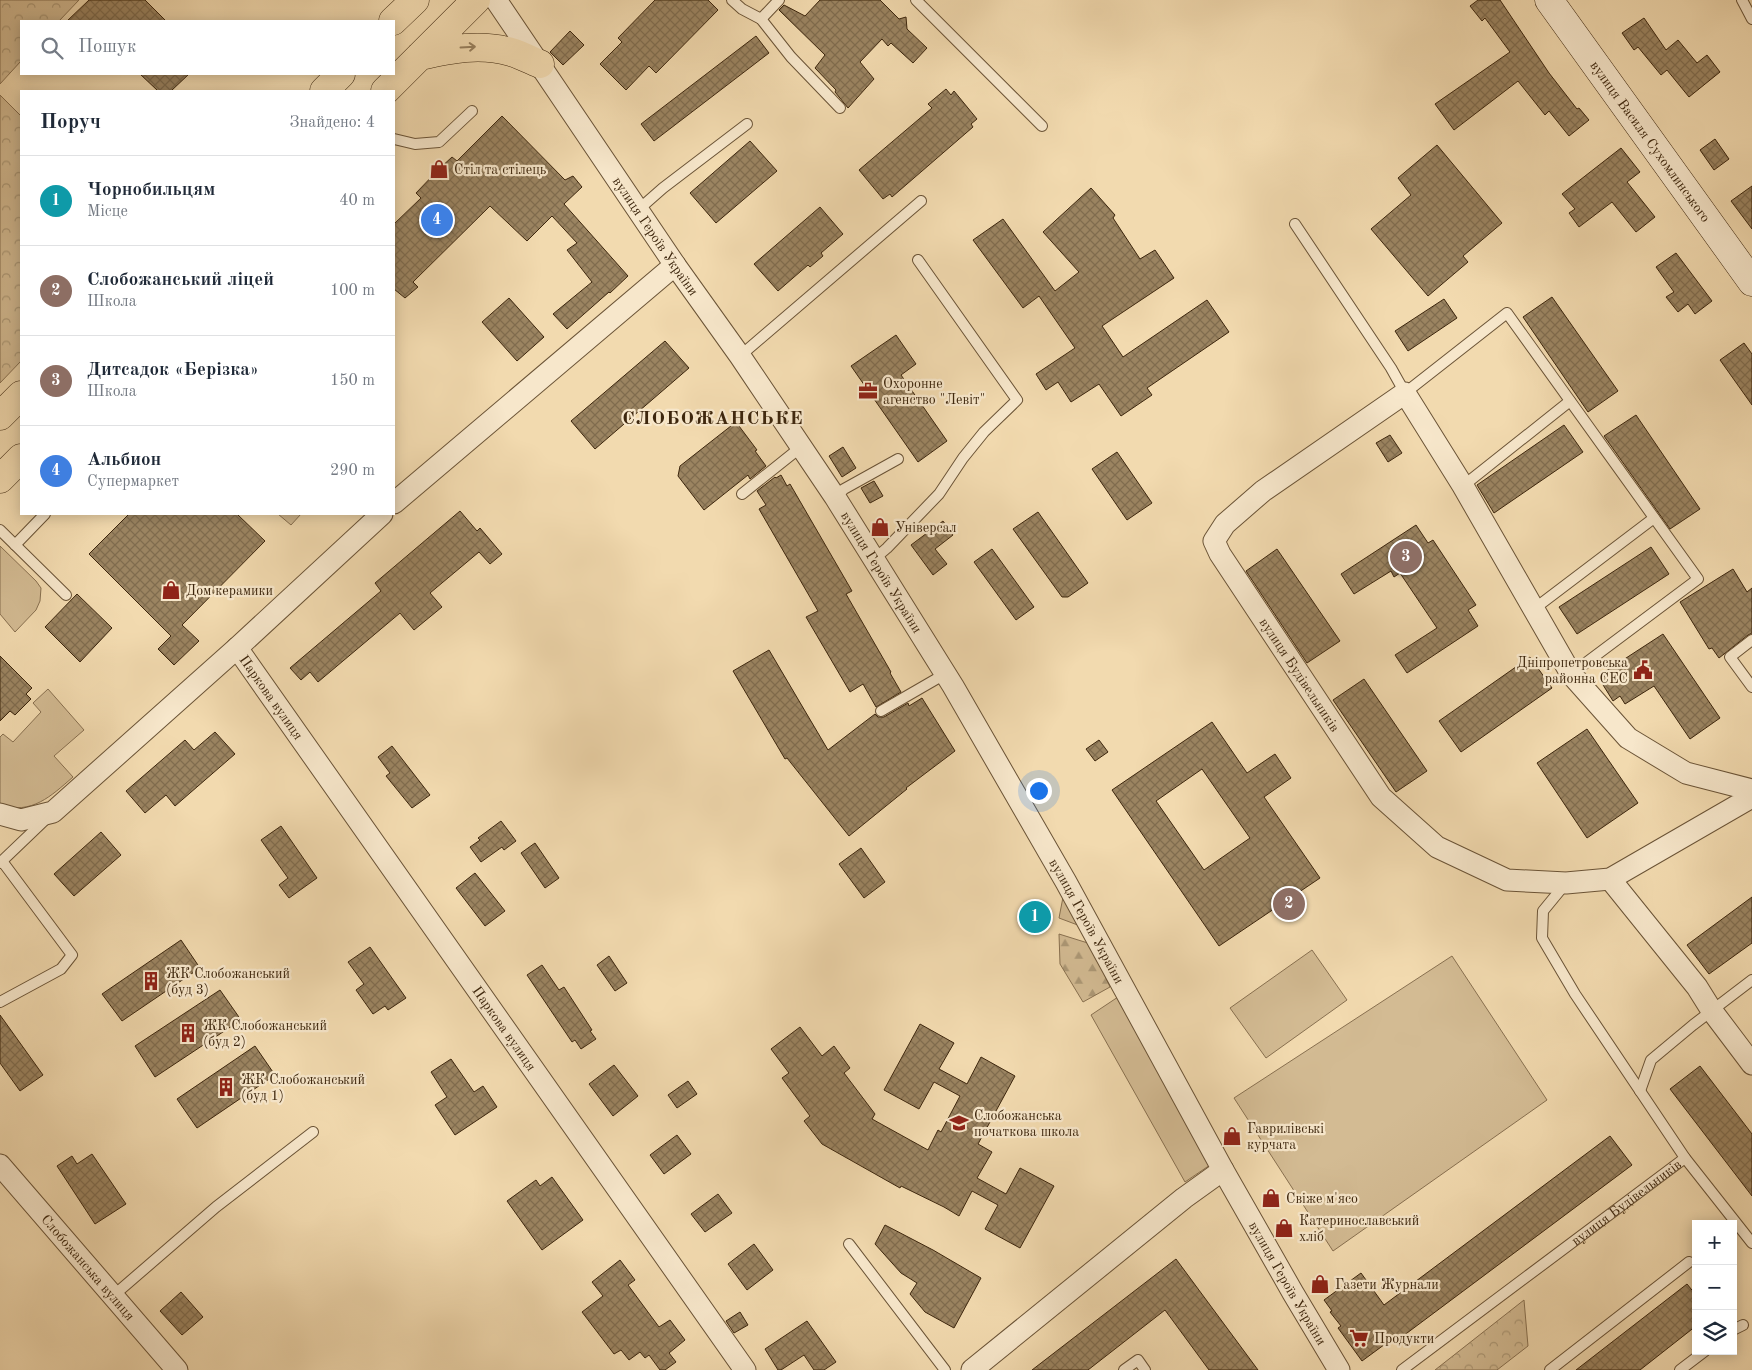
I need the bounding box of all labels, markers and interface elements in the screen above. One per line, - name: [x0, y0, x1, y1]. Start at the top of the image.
- search box: [20, 20, 395, 75]
- icon: search: [38, 34, 66, 62]
- text: Пошук: [78, 38, 136, 57]
- one-way arrow: [460, 43, 476, 52]
- street label: вулиця Василя Сухомлинського: [1587, 59, 1712, 225]
- text: Поруч: [40, 112, 101, 133]
- text: Знайдено: 4: [290, 115, 375, 131]
- shop icon: Стіл та стілець: [428, 158, 450, 180]
- place label: Стіл та стілець: [454, 163, 547, 177]
- street label: вулиця Героїв України: [610, 175, 700, 298]
- text: Чорнобильцям: [87, 181, 215, 200]
- text: 1: [51, 193, 61, 209]
- text: 40 m: [339, 193, 375, 209]
- pin: 4: [421, 201, 453, 239]
- text: Місце: [87, 204, 128, 220]
- text: Слобожанський ліцей: [87, 271, 274, 290]
- text: 2: [51, 283, 61, 299]
- text: 100 m: [330, 283, 375, 299]
- text: Школа: [87, 294, 137, 310]
- text: Дитсадок «Берізка»: [87, 361, 259, 380]
- text: 3: [51, 373, 61, 389]
- text: 150 m: [330, 373, 375, 389]
- place label: Охоронне агенство "Левіт": [883, 377, 985, 407]
- office icon: Охоронне агенство "Левіт": [857, 380, 879, 402]
- text: Школа: [87, 384, 137, 400]
- district label: СЛОБОЖАНСЬКЕ: [622, 410, 804, 429]
- text: Альбион: [87, 451, 161, 470]
- text: 4: [51, 463, 61, 479]
- text: 290 m: [330, 463, 375, 479]
- text: Супермаркет: [87, 474, 179, 490]
- street label: вулиця Героїв України: [838, 509, 924, 636]
- shop icon: Універсал: [869, 516, 891, 538]
- place label: Універсал: [895, 521, 957, 535]
- pin: 3: [1390, 538, 1422, 576]
- shop icon: Дом керамики: [160, 579, 182, 601]
- place label: Дом керамики: [186, 584, 273, 598]
- street label: вулиця Будівельників: [1256, 616, 1342, 735]
- street label: Паркова вулиця: [236, 653, 305, 742]
- place label: Дніпропетровська районна СЕС: [1517, 656, 1628, 686]
- public building icon: Дніпропетровська районна СЕС: [1632, 659, 1654, 681]
- your location: [1026, 778, 1052, 804]
- street label: вулиця Героїв України: [1046, 857, 1126, 986]
- pin: 2: [1273, 885, 1305, 923]
- pin: 1: [1019, 898, 1051, 936]
- place label: ЖК Слобожанський (буд 3): [166, 967, 290, 997]
- building icon: ЖК Слобожанський (буд 3): [140, 970, 162, 992]
- street label: Паркова вулиця: [469, 984, 538, 1074]
- place label: ЖК Слобожанський (буд 2): [203, 1019, 327, 1049]
- building icon: ЖК Слобожанський (буд 2): [177, 1022, 199, 1044]
- place label: ЖК Слобожанський (буд 1): [241, 1073, 365, 1103]
- building icon: ЖК Слобожанський (буд 1): [215, 1076, 237, 1098]
- place label: Cлобожанська початкова школа: [974, 1109, 1079, 1139]
- school or university icon: Cлобожанська початкова школа: [948, 1112, 970, 1134]
- place label: Гаврилівські курчата: [1247, 1122, 1324, 1152]
- shop icon: Гаврилівські курчата: [1221, 1125, 1243, 1147]
- street label: вулиця Будівельників: [1569, 1157, 1684, 1248]
- shop icon: Свіже м'ясо: [1260, 1187, 1282, 1209]
- place label: Свіже м'ясо: [1286, 1192, 1358, 1206]
- street label: Слобожанська вулиця: [38, 1212, 137, 1323]
- place label: Катеринославський хліб: [1299, 1214, 1419, 1244]
- shop icon: Катеринославський хліб: [1273, 1217, 1295, 1239]
- street label: вулиця Героїв України: [1246, 1219, 1328, 1348]
- map controls: [1692, 1220, 1737, 1355]
- button: +: [1692, 1220, 1737, 1265]
- button: −: [1692, 1265, 1737, 1310]
- shop icon: Газети Журнали: [1309, 1273, 1331, 1295]
- place label: Газети Журнали: [1335, 1278, 1439, 1292]
- button: layers: [1692, 1310, 1737, 1355]
- supermarket icon: Продукти: [1348, 1327, 1370, 1349]
- place label: Продукти: [1374, 1332, 1434, 1346]

